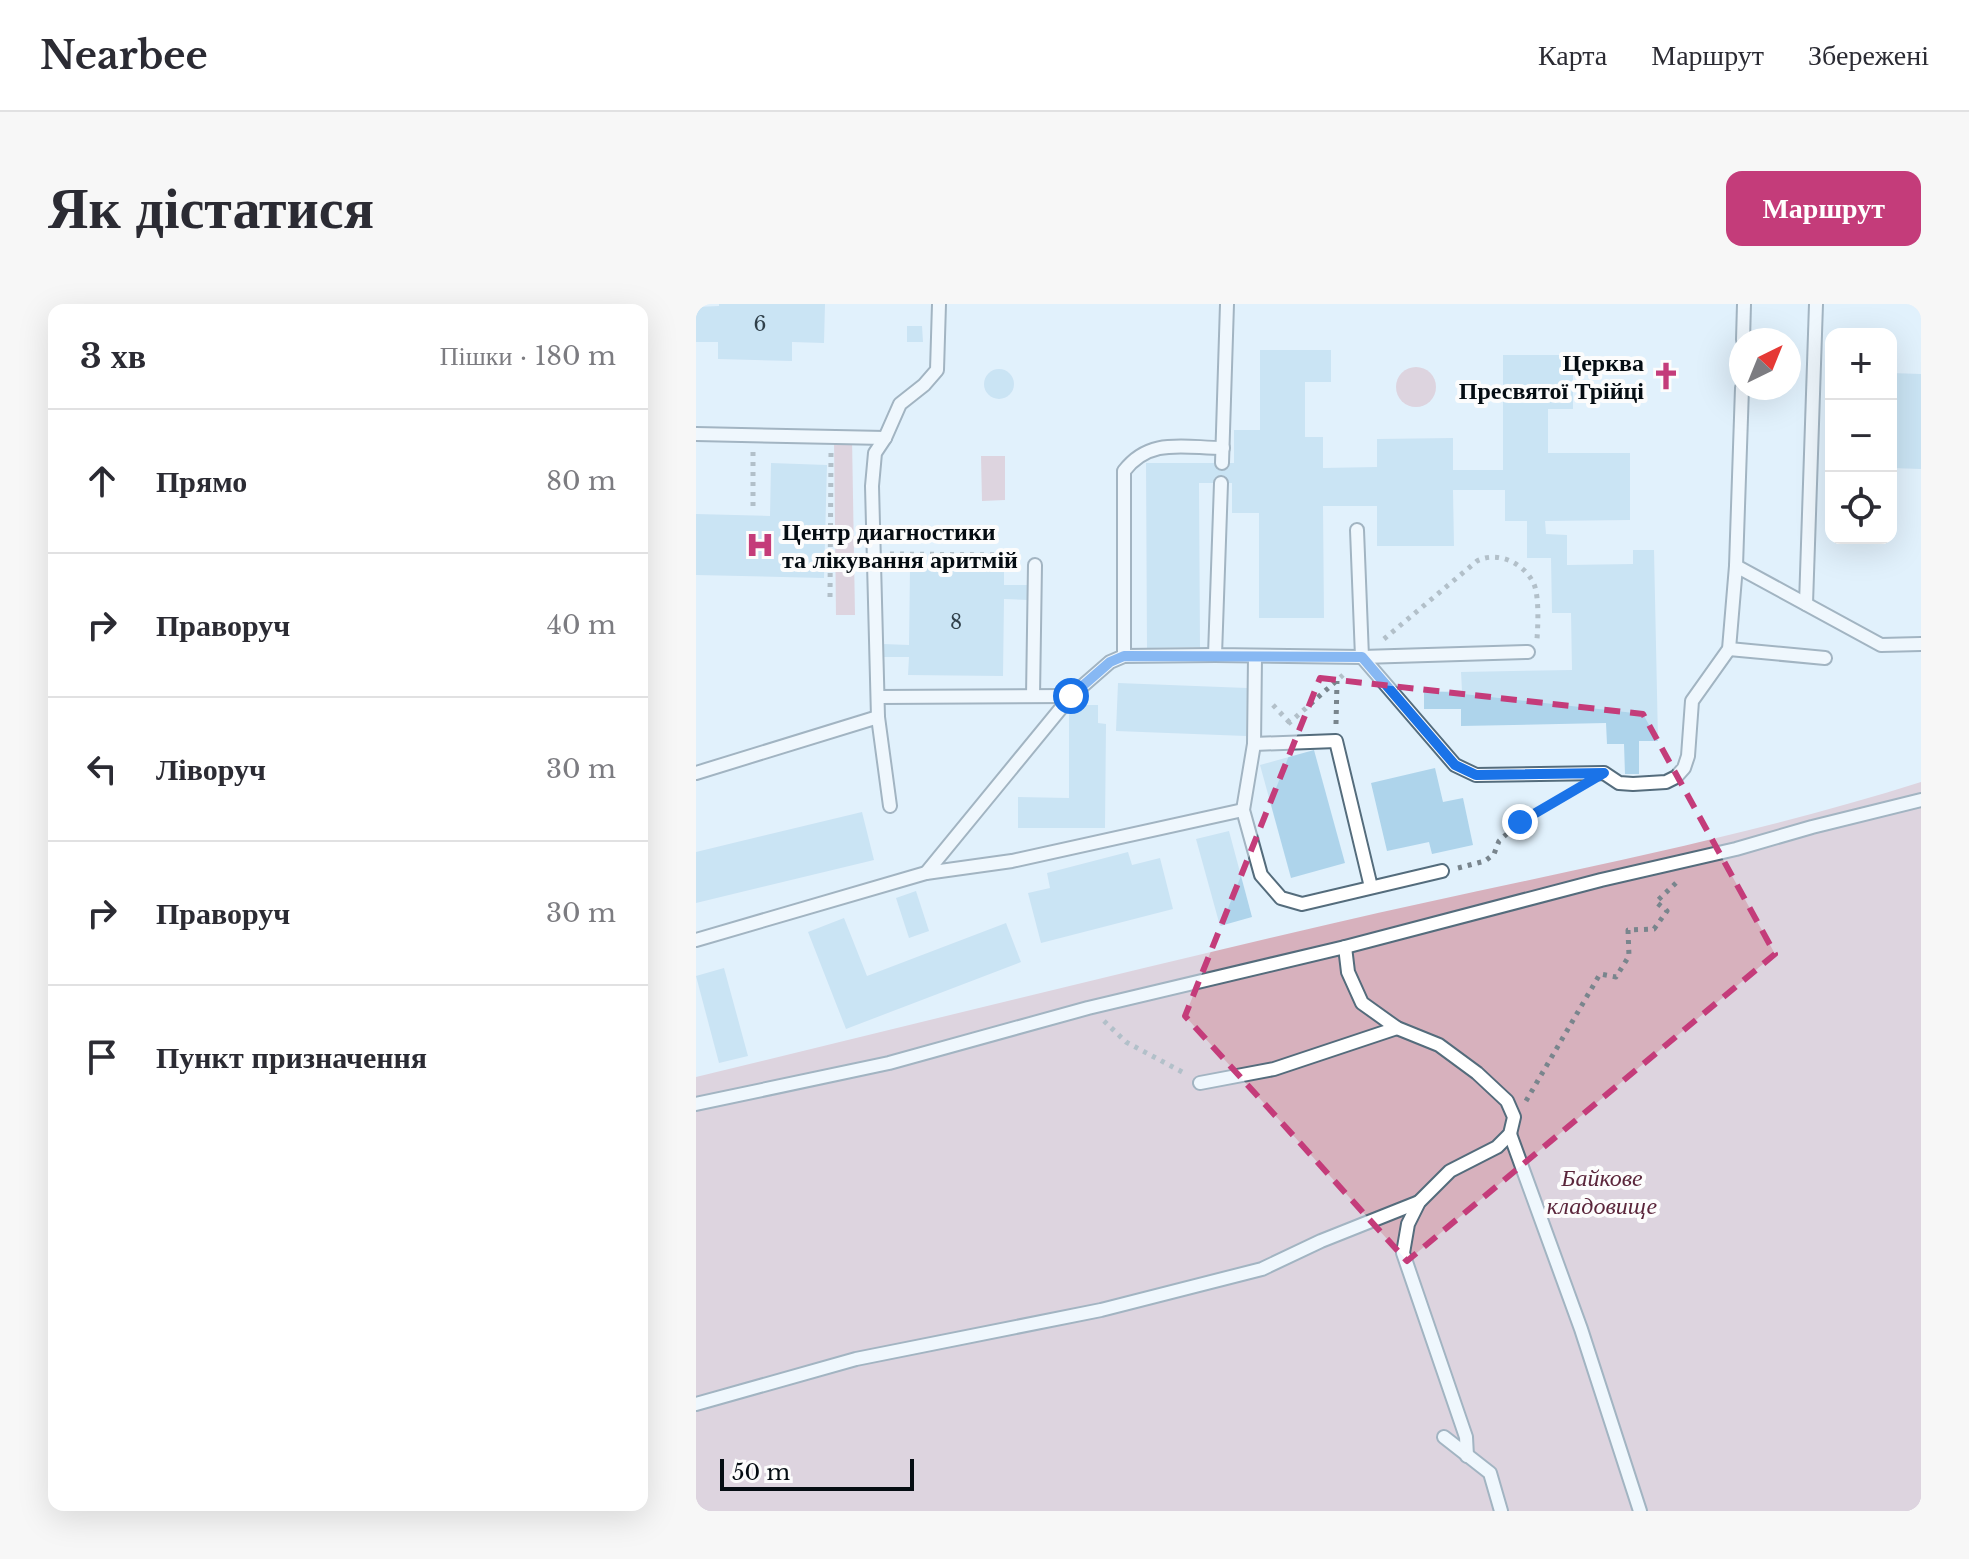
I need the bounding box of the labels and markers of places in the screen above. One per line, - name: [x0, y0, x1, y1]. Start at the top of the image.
- place label: Церква Пресвятої Трійці: [1459, 348, 1644, 405]
- church icon: Церква Пресвятої Трійці: [1651, 361, 1681, 391]
- place label: Центр диагностики та лікування аритмій: [782, 517, 1018, 574]
- hospital icon: Центр диагностики та лікування аритмій: [745, 530, 775, 560]

